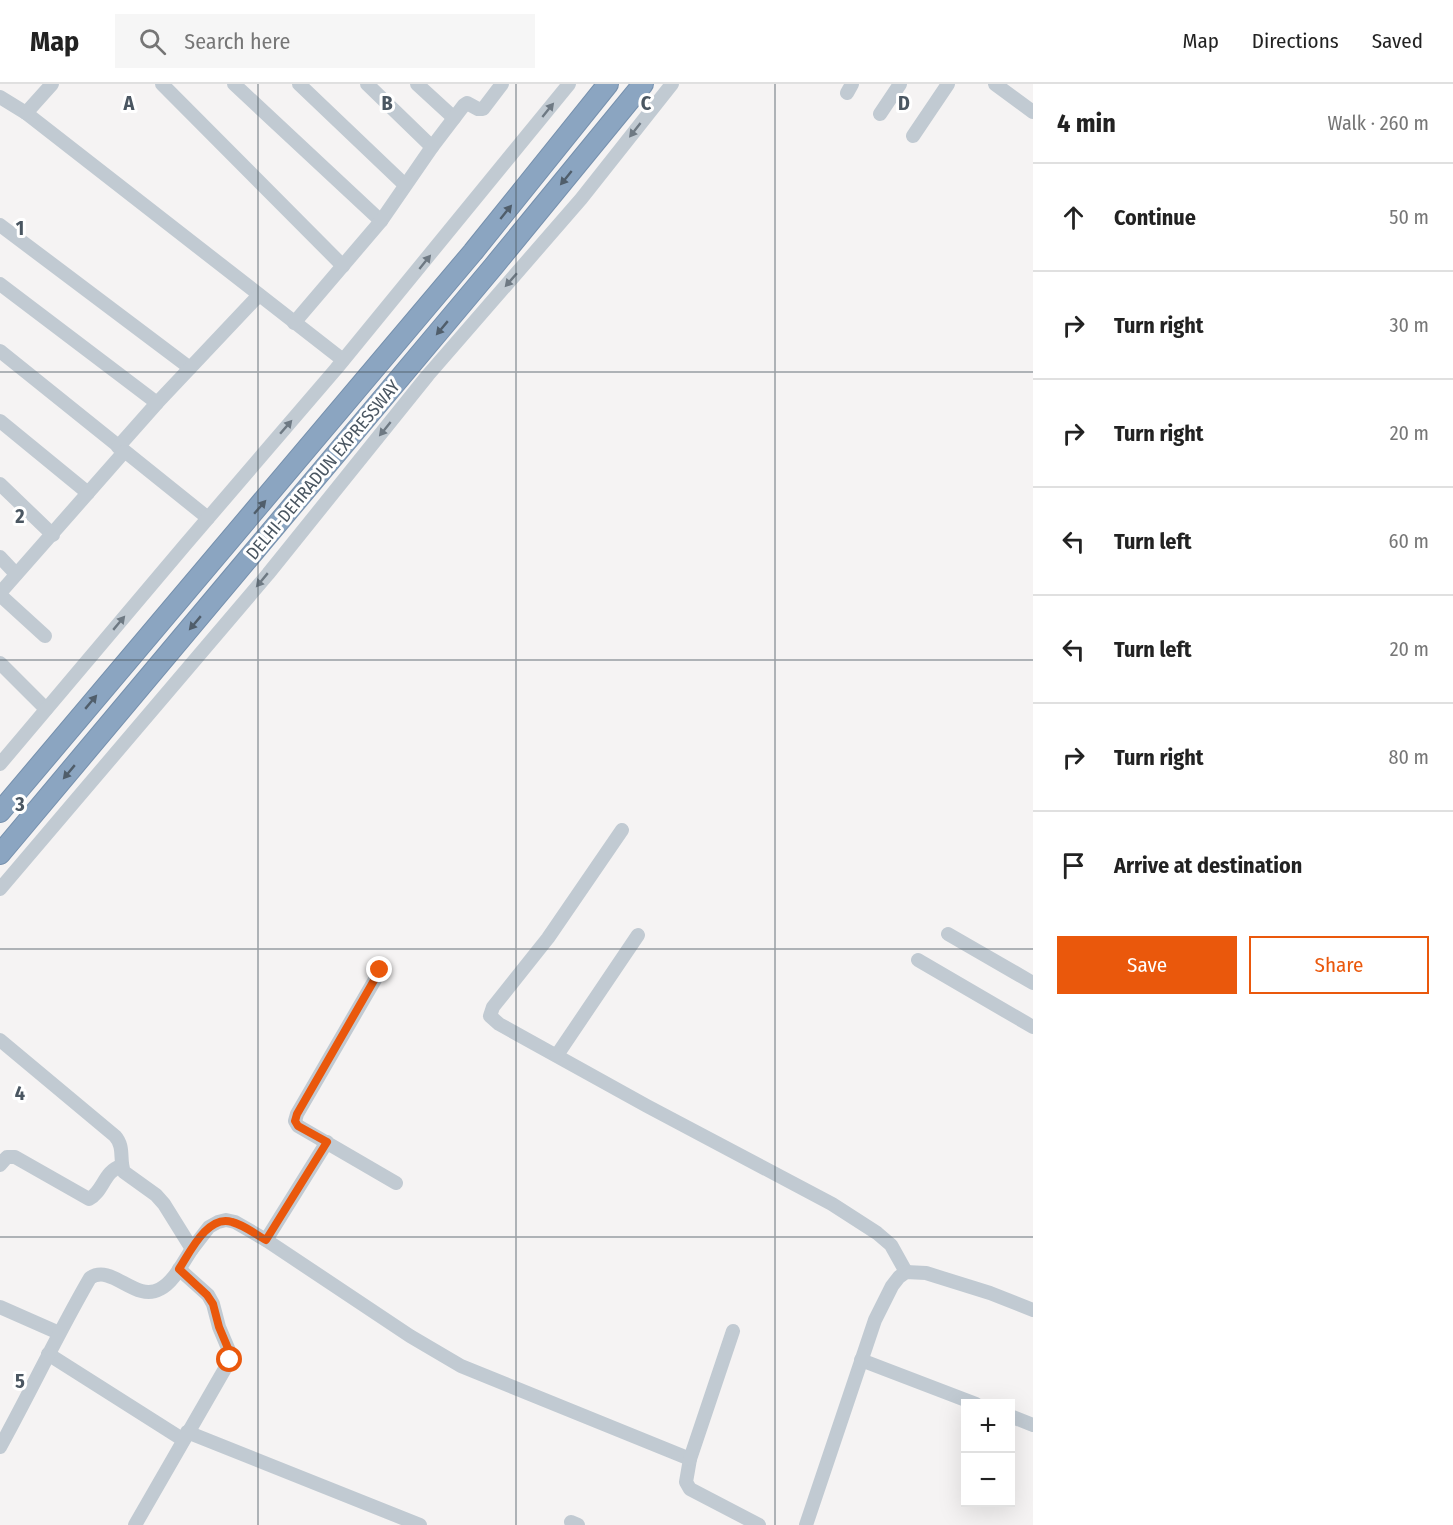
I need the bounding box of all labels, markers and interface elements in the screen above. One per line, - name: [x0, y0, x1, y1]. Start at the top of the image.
- search box: [115, 14, 535, 68]
- text: Map: [30, 25, 79, 58]
- icon: search: [136, 25, 169, 58]
- text: Search here: [184, 28, 290, 55]
- text: Map: [1182, 28, 1219, 54]
- text: Directions: [1252, 28, 1339, 54]
- text: Saved: [1372, 28, 1423, 54]
- text: A: [123, 91, 136, 115]
- text: B: [381, 91, 393, 115]
- text: C: [641, 91, 652, 115]
- text: D: [898, 91, 910, 115]
- one-way arrow: [541, 102, 554, 118]
- text: 4 min: [1057, 108, 1116, 139]
- text: Walk · 260 m: [1328, 111, 1429, 135]
- one-way arrow: [629, 122, 642, 138]
- one-way arrow: [560, 170, 573, 185]
- icon: ahead: [1057, 201, 1090, 234]
- one-way arrow: [499, 204, 512, 220]
- text: Continue: [1114, 204, 1196, 231]
- text: 50 m: [1389, 205, 1429, 229]
- text: 1: [16, 216, 24, 240]
- one-way arrow: [419, 254, 431, 269]
- one-way arrow: [504, 272, 517, 288]
- icon: right: [1057, 309, 1090, 342]
- text: Turn right: [1114, 312, 1203, 339]
- text: 30 m: [1389, 313, 1429, 337]
- one-way arrow: [435, 320, 448, 336]
- street label: DELHI-DEHRADUN EXPRESSWAY: [241, 376, 405, 564]
- icon: right: [1057, 417, 1090, 450]
- one-way arrow: [279, 420, 292, 435]
- text: Turn right: [1114, 420, 1203, 447]
- one-way arrow: [378, 421, 391, 437]
- text: 20 m: [1390, 421, 1429, 445]
- one-way arrow: [253, 499, 266, 515]
- text: 2: [14, 504, 25, 528]
- icon: left: [1057, 525, 1090, 558]
- text: Turn left: [1114, 528, 1192, 555]
- text: 60 m: [1389, 529, 1429, 553]
- one-way arrow: [256, 572, 269, 587]
- one-way arrow: [112, 615, 125, 631]
- one-way arrow: [189, 615, 202, 630]
- icon: left: [1057, 633, 1090, 666]
- text: Turn left: [1114, 636, 1192, 663]
- text: 20 m: [1390, 637, 1429, 661]
- one-way arrow: [85, 694, 98, 710]
- icon: right: [1057, 741, 1090, 774]
- text: Turn right: [1114, 744, 1203, 771]
- text: 80 m: [1389, 745, 1429, 769]
- one-way arrow: [63, 764, 76, 780]
- text: 3: [14, 792, 25, 816]
- icon: arrive: [1057, 849, 1090, 882]
- text: Arrive at destination: [1114, 852, 1302, 879]
- button: Save: [1057, 936, 1237, 994]
- button: Share: [1249, 936, 1429, 994]
- route end: [366, 956, 392, 982]
- text: 4: [15, 1081, 25, 1105]
- route start: [216, 1346, 242, 1372]
- text: 5: [15, 1369, 25, 1393]
- map controls: [961, 1399, 1015, 1507]
- button: +: [961, 1399, 1015, 1453]
- button: −: [961, 1453, 1015, 1507]

